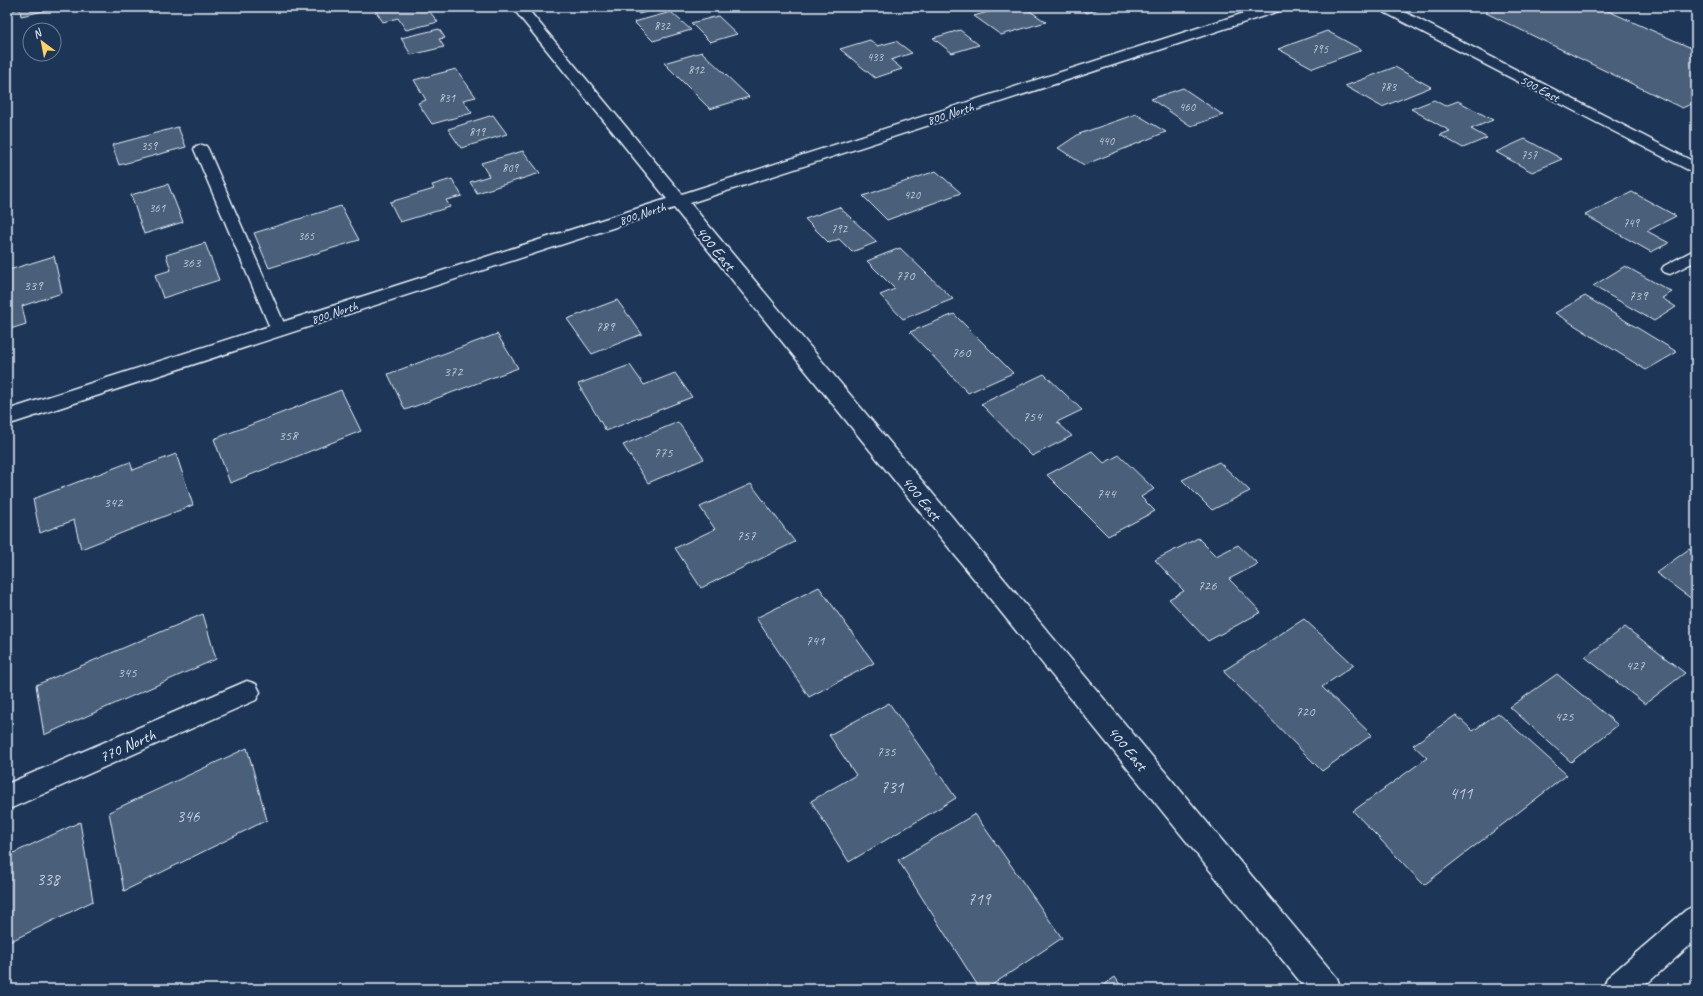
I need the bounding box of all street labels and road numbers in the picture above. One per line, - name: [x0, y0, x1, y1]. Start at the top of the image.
- street label: 500 East: [1517, 72, 1563, 107]
- street label: 800 North: [925, 99, 976, 129]
- street label: 800 North: [617, 199, 668, 229]
- street label: 400 East: [691, 222, 740, 276]
- street label: 800 North: [309, 298, 360, 328]
- street label: 400 East: [897, 472, 946, 526]
- street label: 400 East: [1103, 722, 1152, 776]
- street label: 770 North: [96, 724, 159, 767]

